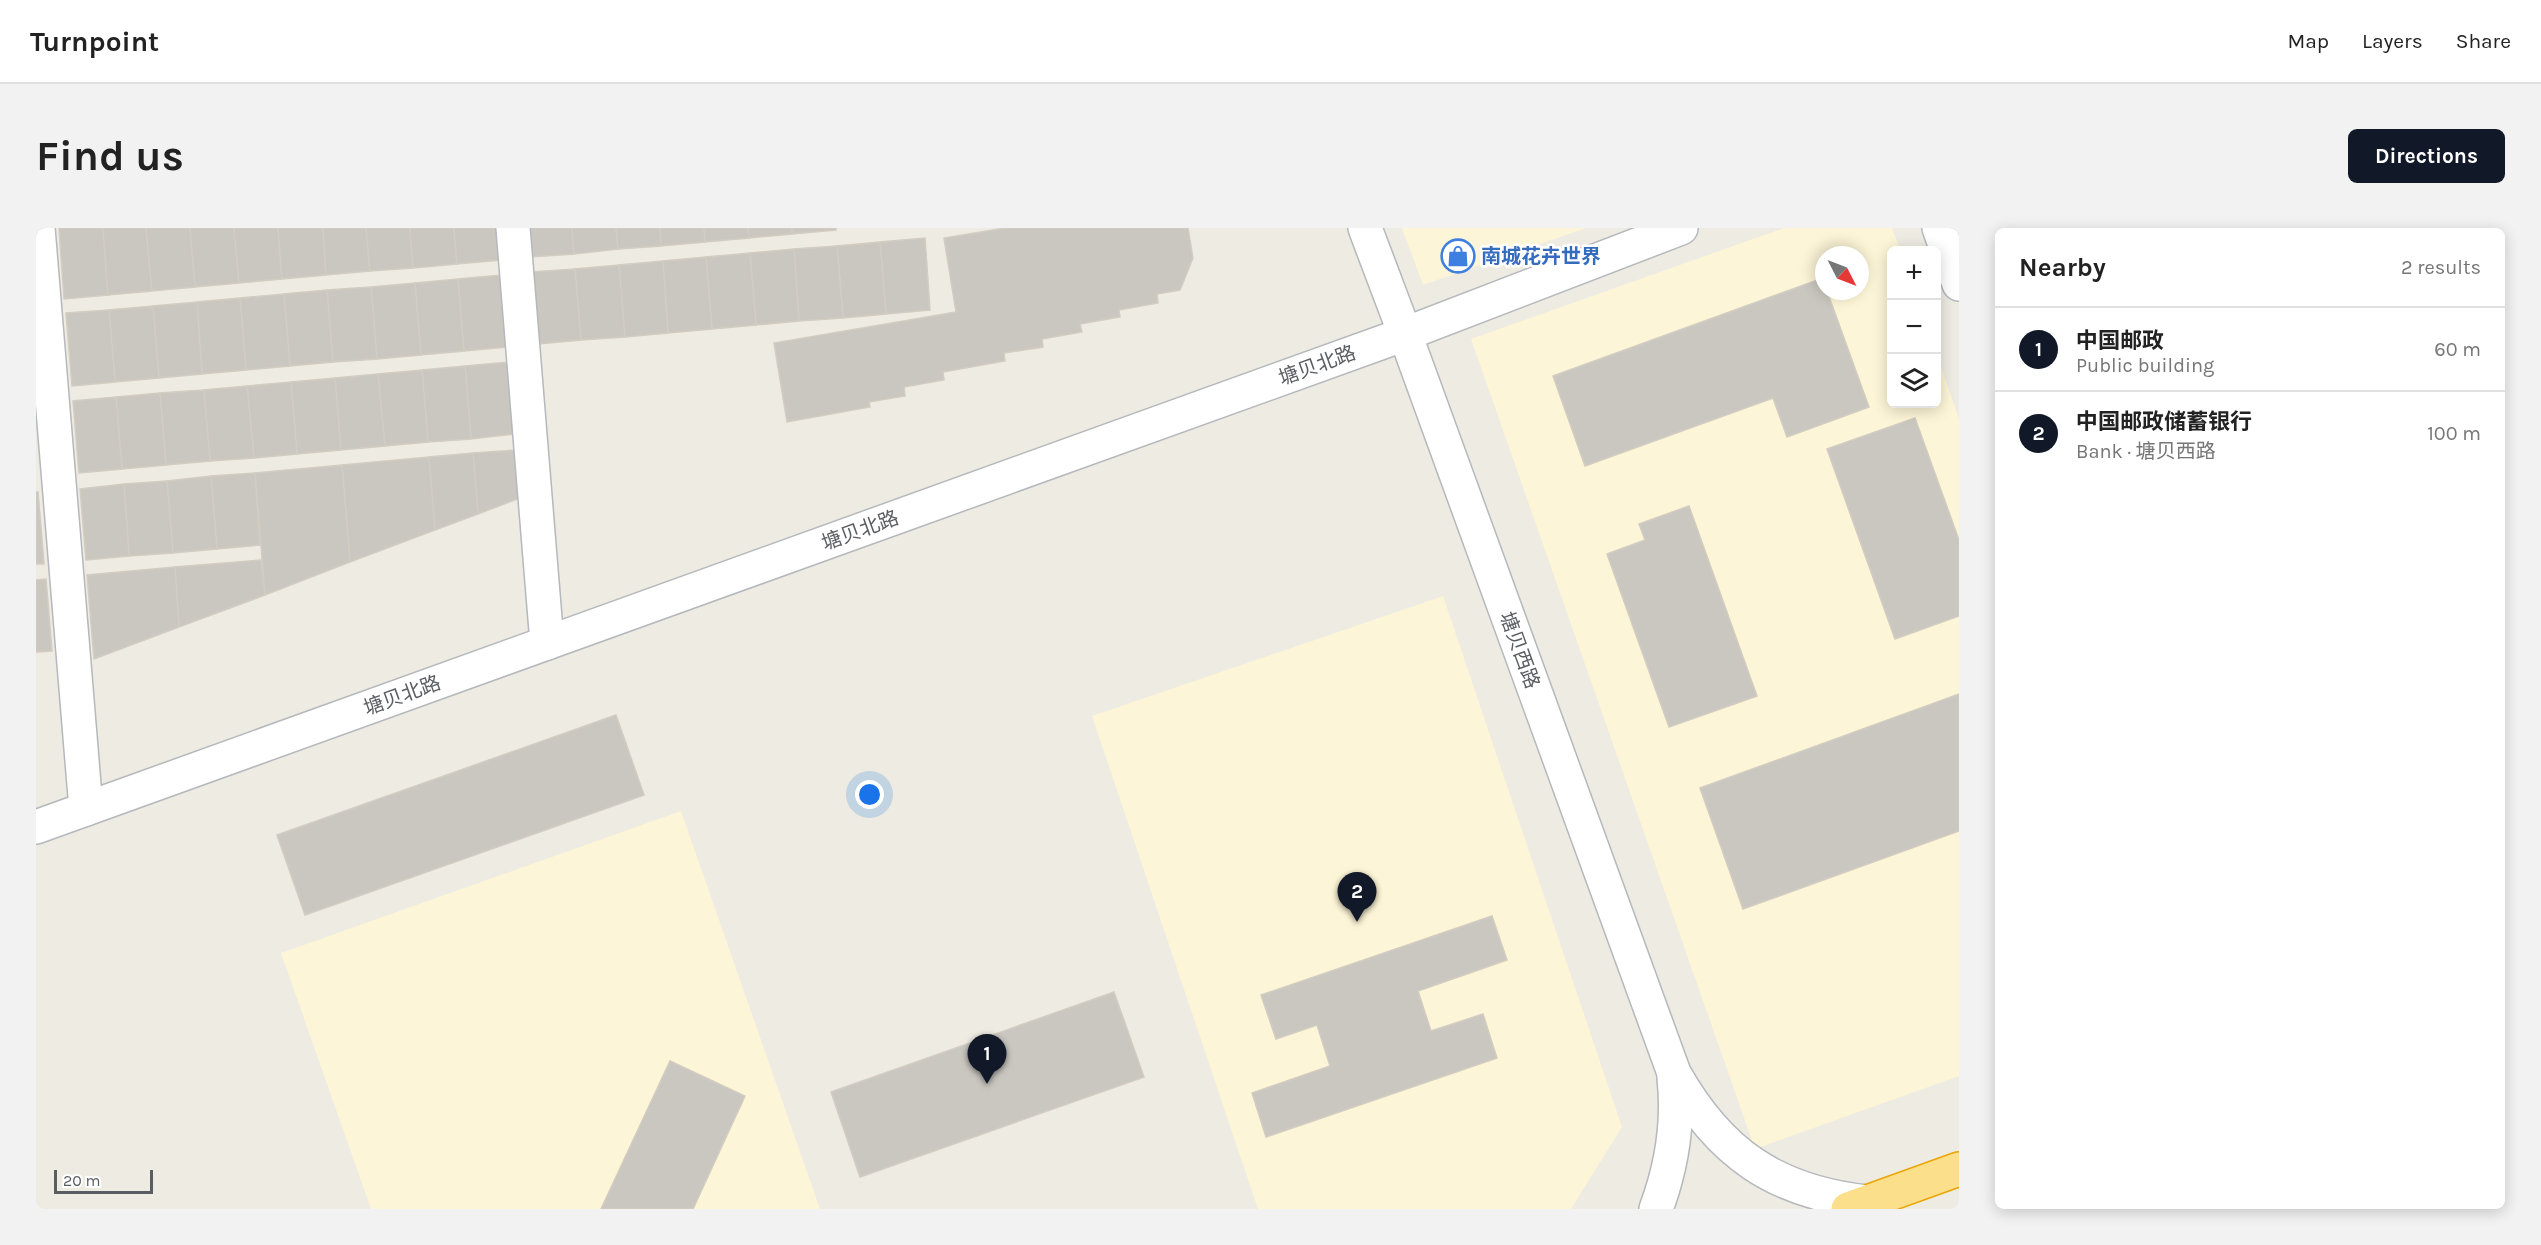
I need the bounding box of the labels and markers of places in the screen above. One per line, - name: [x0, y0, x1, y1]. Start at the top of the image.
- shop icon: 南城花卉世界: [1440, 238, 1476, 274]
- place label: 南城花卉世界: [1481, 245, 1601, 268]
- pin: 2: [1338, 872, 1376, 922]
- pin: 1: [968, 1034, 1006, 1084]

